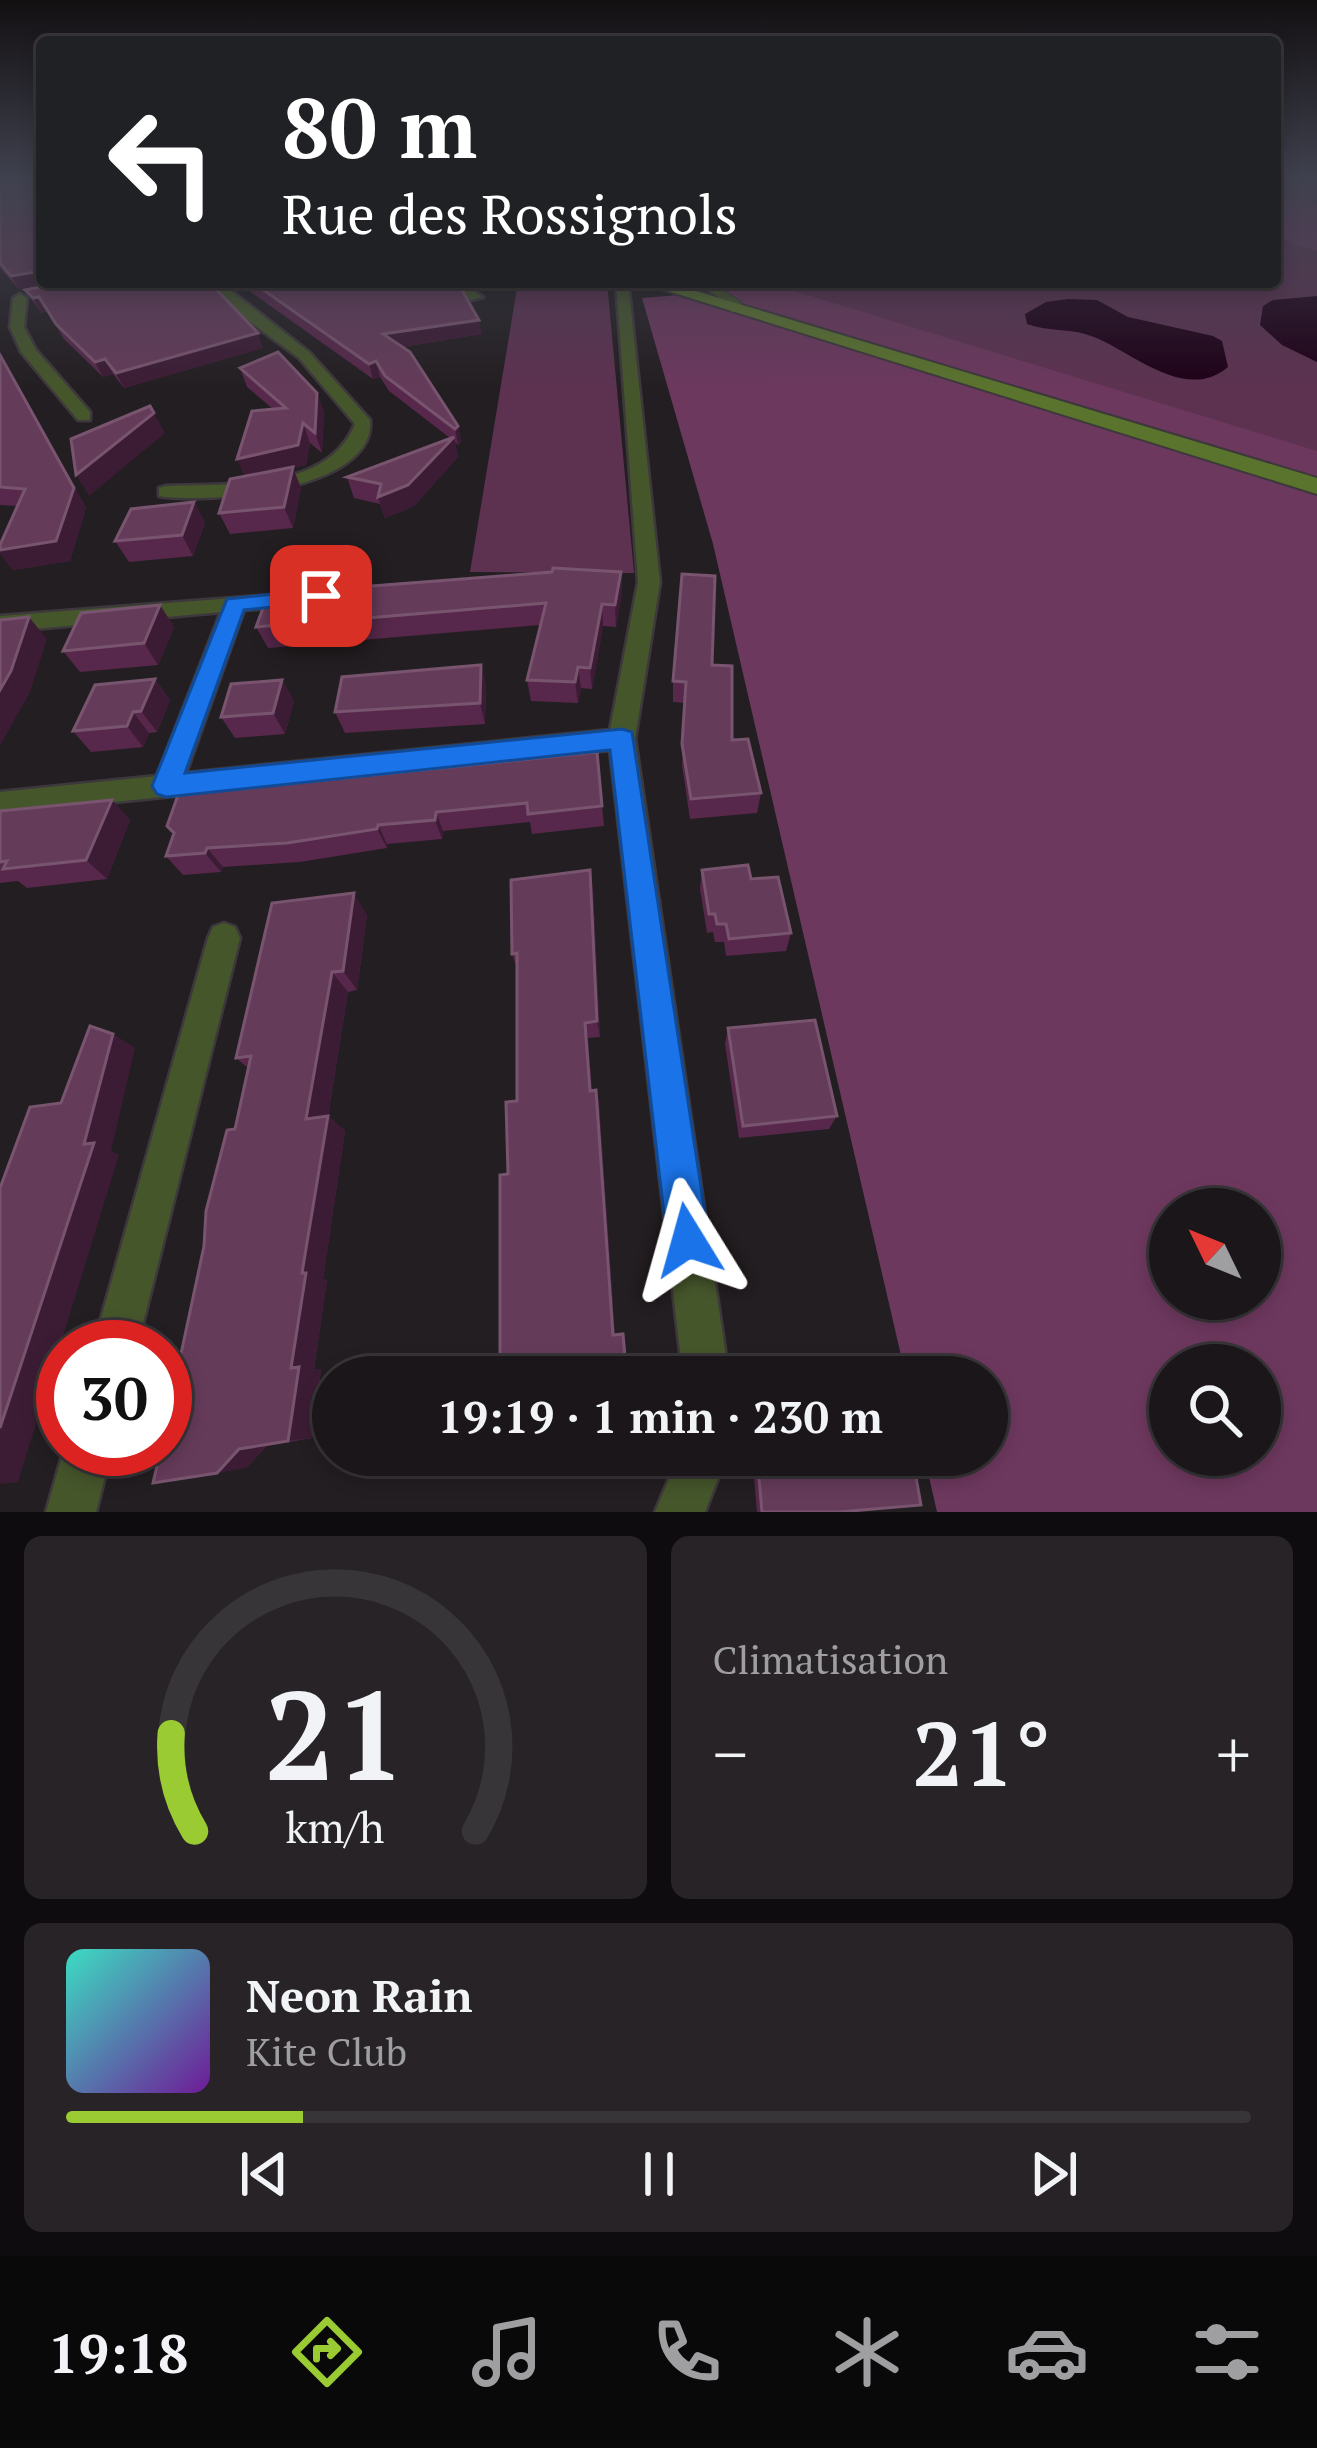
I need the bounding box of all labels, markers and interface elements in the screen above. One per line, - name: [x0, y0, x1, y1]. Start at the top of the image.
- text: 80 m: [282, 71, 477, 182]
- icon: left: [84, 84, 240, 240]
- text: Rue des Rossignols: [282, 178, 738, 249]
- pin: [270, 545, 372, 647]
- icon: arrive: [288, 563, 354, 629]
- position arrow: [625, 1177, 751, 1303]
- north arrow: [1149, 1188, 1281, 1320]
- map controls: [1149, 1188, 1281, 1476]
- speed limit sign: 30: [36, 1320, 192, 1476]
- button: search: [1149, 1344, 1281, 1476]
- text: 19:19 · 1 min · 230 m: [437, 1386, 883, 1446]
- text: Climatisation: [713, 1633, 948, 1685]
- text: 21: [265, 1650, 406, 1816]
- text: 21°: [912, 1692, 1051, 1812]
- text: −: [713, 1709, 748, 1797]
- text: +: [1216, 1709, 1251, 1797]
- text: km/h: [286, 1797, 385, 1854]
- text: Neon Rain: [246, 1965, 473, 2025]
- text: Kite Club: [246, 2025, 407, 2077]
- icon: previous: [231, 2141, 297, 2207]
- icon: pause: [626, 2141, 692, 2207]
- icon: next: [1021, 2141, 1087, 2207]
- icon: directions: [285, 2310, 369, 2394]
- icon: music: [465, 2310, 549, 2394]
- icon: phone: [645, 2310, 729, 2394]
- icon: climate: [825, 2310, 909, 2394]
- icon: car: [1005, 2310, 1089, 2394]
- icon: filters: [1185, 2310, 1269, 2394]
- text: 19:18: [48, 2317, 189, 2388]

